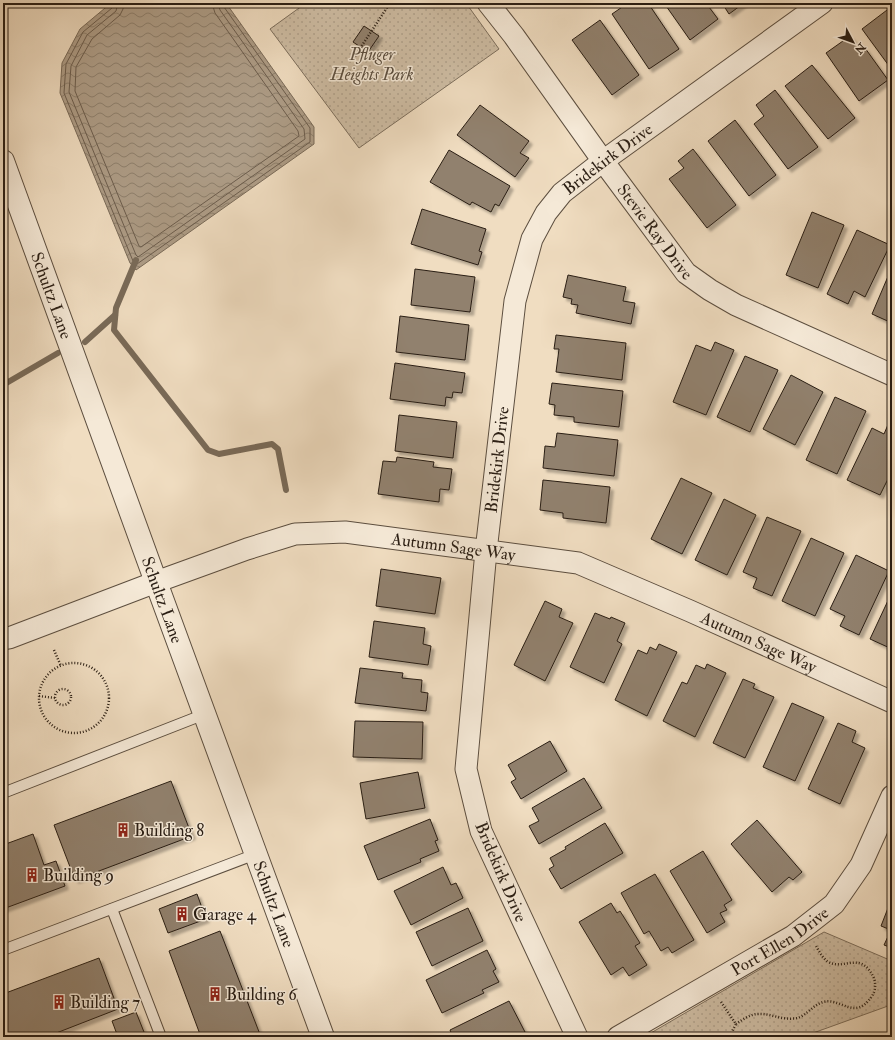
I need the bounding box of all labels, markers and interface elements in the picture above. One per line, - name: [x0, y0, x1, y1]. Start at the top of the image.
- north arrow: [833, 22, 873, 62]
- text: N: [851, 39, 869, 57]
- park label: Pfluger Heights Park: [330, 44, 413, 85]
- street label: Bridekirk Drive: [558, 118, 657, 199]
- street label: Stevie Ray Drive: [613, 179, 696, 284]
- street label: Schultz Lane: [26, 249, 77, 342]
- street label: Bridekirk Drive: [480, 405, 513, 514]
- street label: Autumn Sage Way: [389, 528, 517, 566]
- street label: Schultz Lane: [137, 554, 188, 646]
- street label: Autumn Sage Way: [697, 606, 821, 678]
- street label: Bridekirk Drive: [470, 819, 532, 925]
- place label: Building 8: [134, 820, 204, 841]
- building icon: Building 8: [115, 822, 131, 838]
- street label: Schultz Lane: [249, 858, 300, 950]
- place label: Building 9: [43, 865, 114, 886]
- building icon: Building 9: [24, 867, 40, 883]
- street label: Port Ellen Drive: [727, 902, 833, 980]
- place label: Garage 4: [193, 904, 257, 925]
- building icon: Garage 4: [174, 906, 190, 922]
- place label: Building 6: [226, 984, 298, 1005]
- building icon: Building 6: [207, 986, 223, 1002]
- place label: Building 7: [70, 992, 140, 1013]
- building icon: Building 7: [51, 994, 67, 1010]

